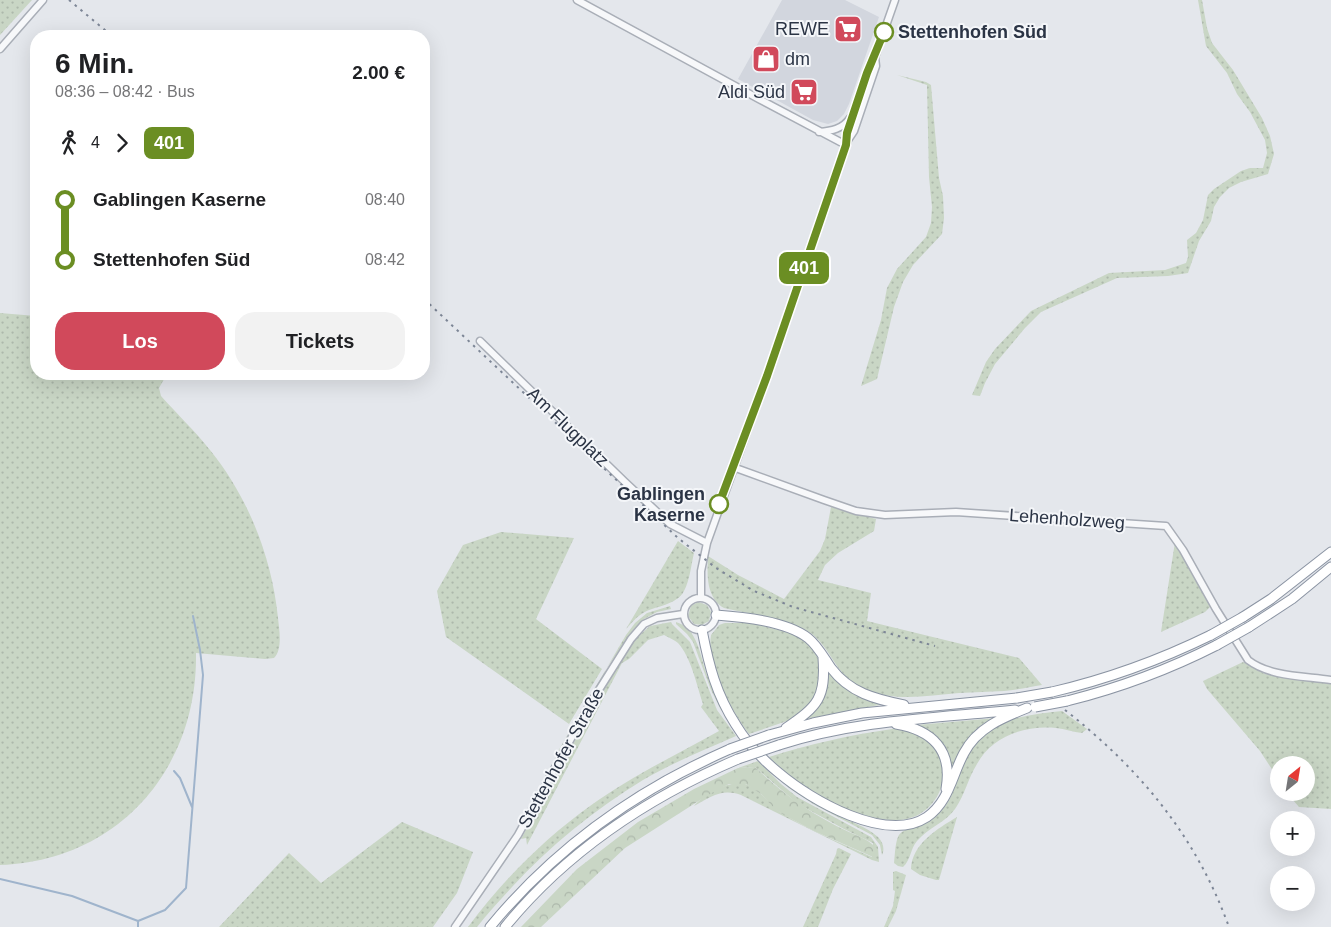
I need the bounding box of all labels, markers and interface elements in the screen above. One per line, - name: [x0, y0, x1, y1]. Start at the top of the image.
- supermarket icon: REWE: [833, 14, 863, 44]
- place label: REWE: [775, 19, 829, 39]
- marker: Stettenhofen Süd: [874, 22, 894, 42]
- place label: Stettenhofen Süd: [898, 22, 1047, 42]
- shop icon: dm: [751, 44, 781, 74]
- text: 6 Min.: [55, 48, 134, 79]
- place label: dm: [785, 49, 810, 69]
- text: 2.00 €: [352, 62, 405, 83]
- supermarket icon: Aldi Süd: [789, 77, 819, 107]
- place label: Aldi Süd: [718, 82, 785, 102]
- text: 08:36 – 08:42 · Bus: [55, 83, 195, 100]
- icon: walk: [55, 129, 83, 157]
- icon: forward: [108, 129, 136, 157]
- text: 401: [154, 133, 184, 153]
- text: 4: [91, 134, 100, 151]
- text: Gablingen Kaserne: [93, 189, 266, 210]
- text: 08:40: [365, 191, 405, 208]
- text: Stettenhofen Süd: [93, 249, 250, 270]
- text: 08:42: [365, 251, 405, 268]
- line badge: 401: [775, 252, 833, 284]
- text: 401: [789, 258, 819, 278]
- button: Los: [55, 312, 225, 370]
- button: Tickets: [235, 312, 405, 370]
- street label: Am Flugplatz: [523, 383, 613, 471]
- place label: Gablingen Kaserne: [617, 484, 705, 525]
- marker: Gablingen Kaserne: [709, 494, 729, 514]
- street label: Lehenholzweg: [1008, 505, 1126, 533]
- street label: Stettenhofer Straße: [514, 684, 608, 832]
- north arrow: [1270, 756, 1315, 801]
- map controls: [1270, 756, 1315, 911]
- button: +: [1270, 811, 1315, 856]
- button: −: [1270, 866, 1315, 911]

